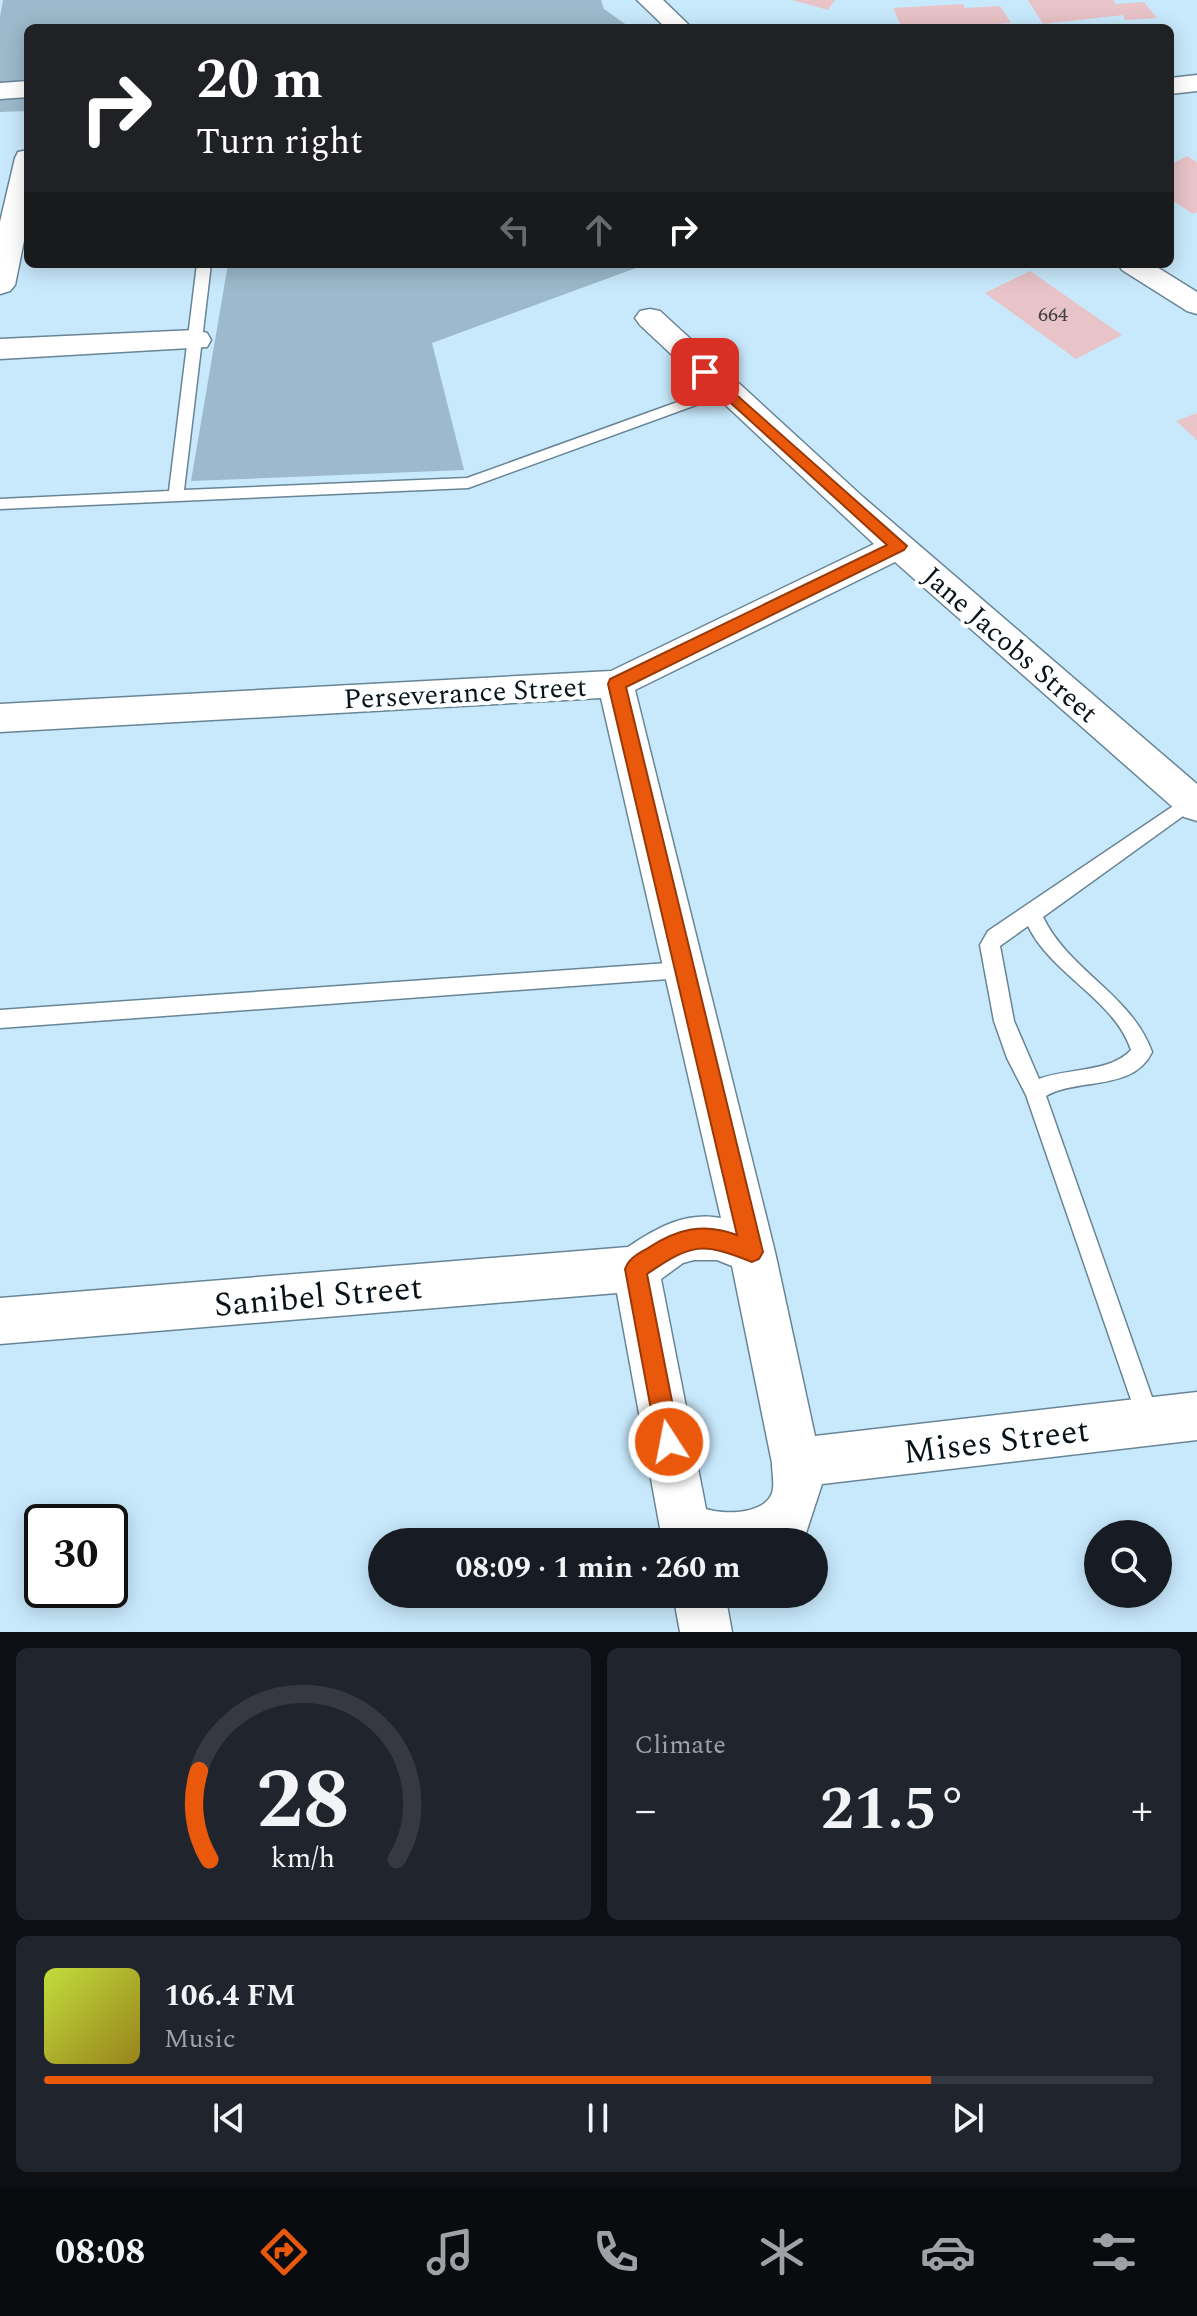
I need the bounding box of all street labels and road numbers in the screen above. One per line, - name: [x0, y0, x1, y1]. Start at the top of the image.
- street label: Jane Jacobs Street: [912, 556, 1108, 734]
- street label: Perseverance Street: [342, 666, 588, 721]
- street label: Sanibel Street: [212, 1262, 425, 1332]
- street label: Mises Street: [900, 1405, 1092, 1479]

